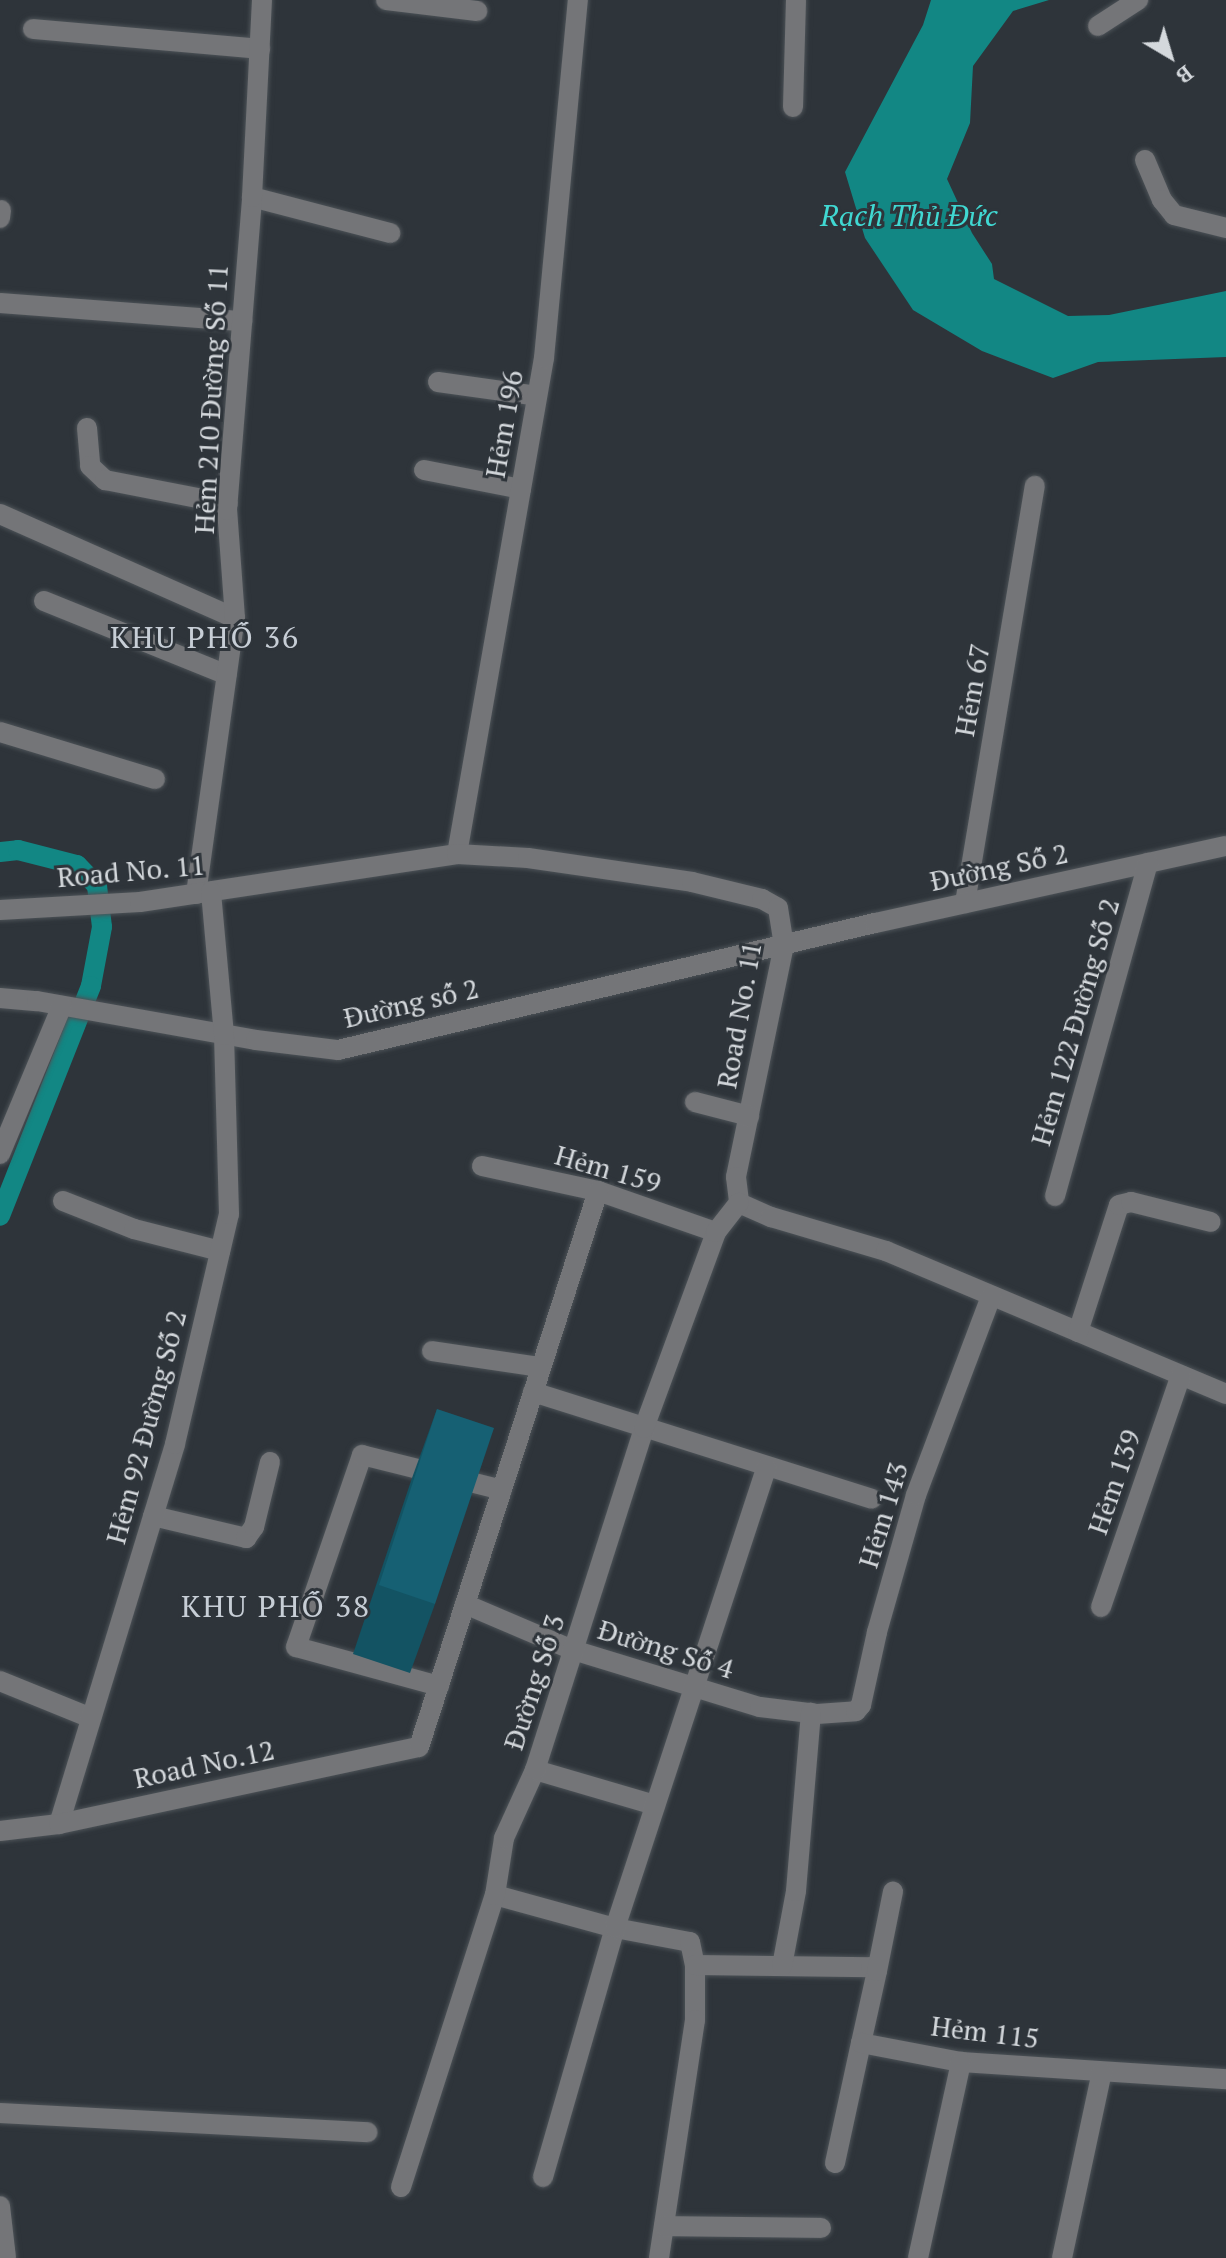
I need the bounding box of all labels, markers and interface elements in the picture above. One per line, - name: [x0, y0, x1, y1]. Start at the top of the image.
- north arrow: [1130, 16, 1210, 96]
- text: B: [1171, 59, 1200, 91]
- water label: Rạch Thủ Đức: [820, 197, 998, 233]
- street label: Hẻm 210 Đường Số 11: [187, 263, 235, 535]
- street label: Hẻm 196: [478, 368, 530, 480]
- district label: KHU PHỐ 36: [110, 619, 300, 655]
- street label: Hẻm 67: [947, 641, 997, 739]
- street label: Đường Số 2: [927, 836, 1071, 898]
- street label: Road No. 11: [55, 848, 207, 894]
- street label: Hẻm 122 Đường Số 2: [1024, 895, 1126, 1149]
- street label: Road No. 11: [709, 938, 769, 1092]
- street label: Đường số 2: [340, 971, 482, 1035]
- street label: Hẻm 159: [551, 1138, 665, 1200]
- street label: Hẻm 92 Đường Số 2: [99, 1306, 193, 1548]
- street label: Hẻm 139: [1080, 1425, 1148, 1539]
- street label: Hẻm 143: [851, 1458, 915, 1572]
- district label: KHU PHỐ 38: [181, 1588, 371, 1624]
- street label: Đường Số 3: [496, 1610, 572, 1754]
- street label: Đường Số 4: [594, 1612, 738, 1686]
- street label: Road No.12: [131, 1733, 277, 1795]
- street label: Hẻm 115: [929, 2009, 1041, 2055]

